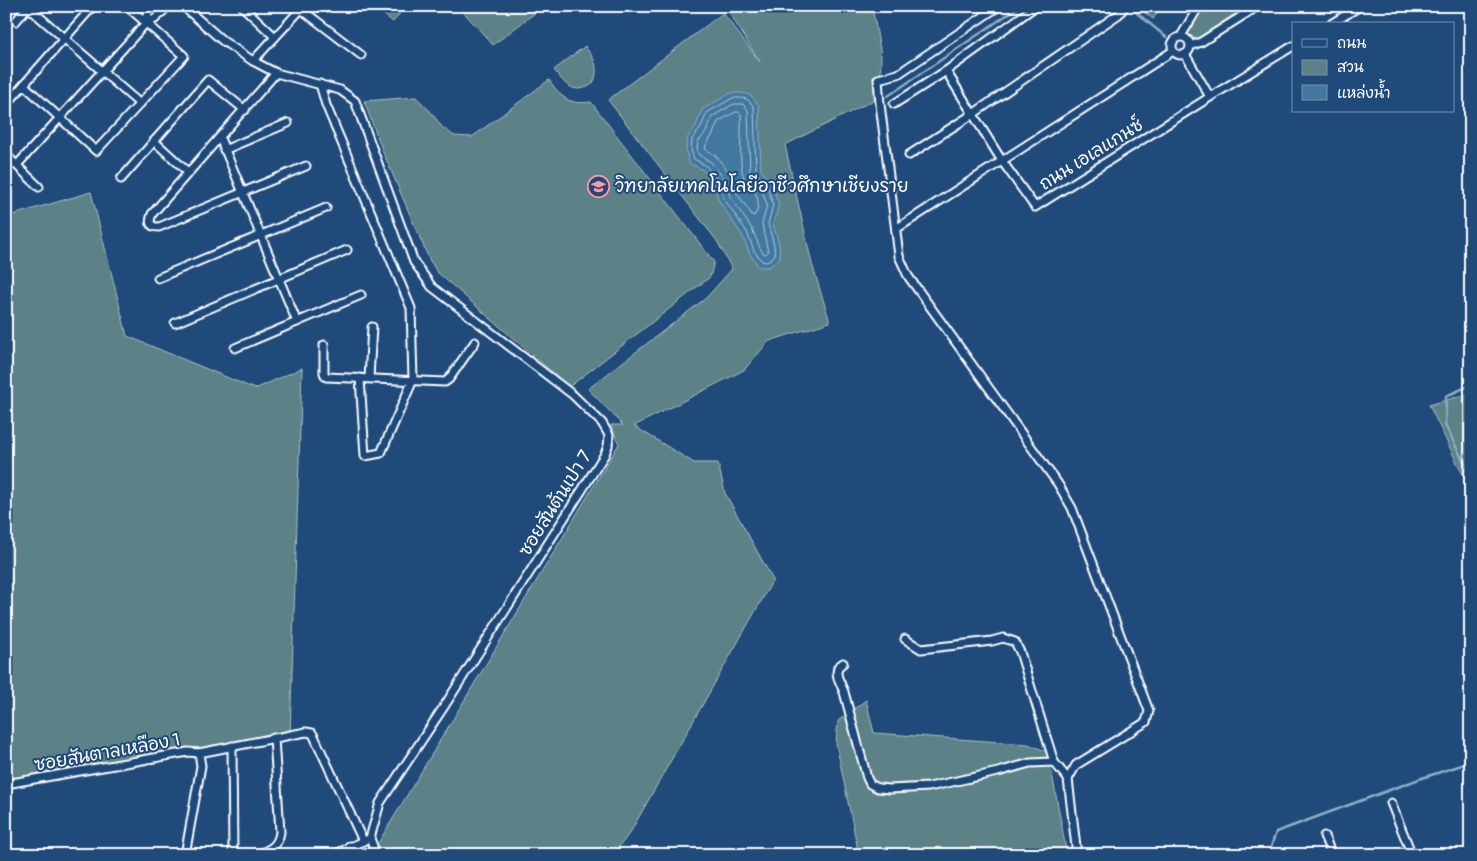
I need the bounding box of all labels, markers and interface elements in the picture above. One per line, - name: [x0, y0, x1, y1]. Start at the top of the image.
- legend: [1292, 22, 1454, 112]
- text: ถนน: [1337, 34, 1366, 53]
- text: สวน: [1337, 58, 1364, 77]
- text: แหล่งน้ำ: [1337, 79, 1391, 103]
- street label: ถนน เอเลแกนซ์: [1034, 111, 1148, 196]
- place label: วิทยาลัยเทคโนโลยีอาชีวศึกษาเชียงราย: [615, 173, 909, 198]
- school or university icon: วิทยาลัยเทคโนโลยีอาชีวศึกษาเชียงราย: [587, 174, 611, 198]
- street label: ซอยสันต้นเปา 7: [513, 445, 597, 560]
- street label: ซอยสันตาลเหลือง 1: [32, 727, 182, 777]

